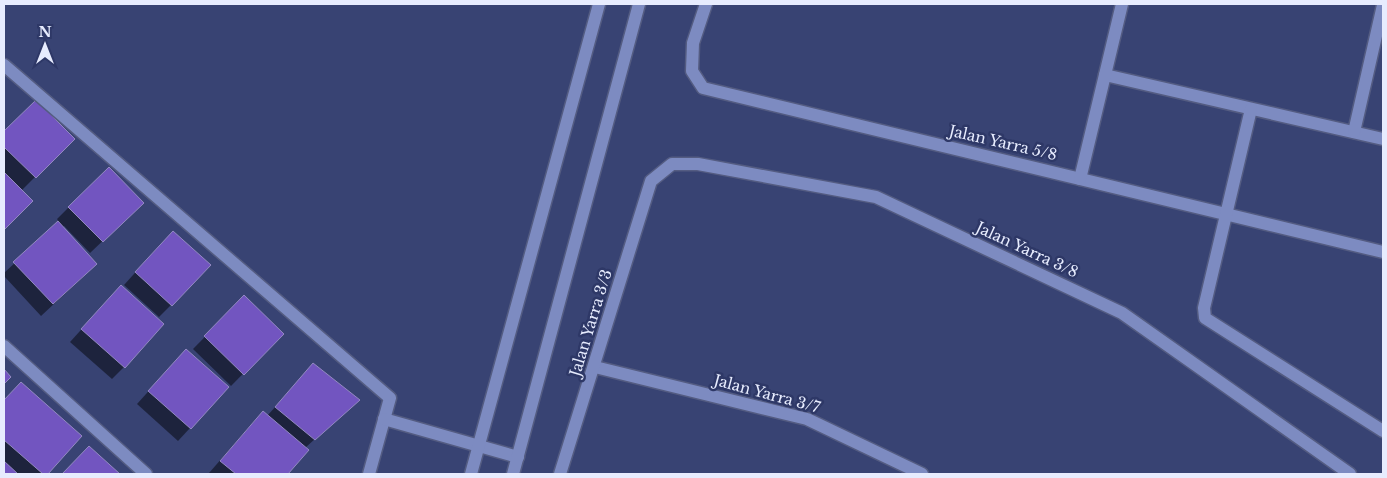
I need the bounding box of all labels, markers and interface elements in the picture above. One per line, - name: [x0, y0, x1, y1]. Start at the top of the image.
- north arrow: [20, 20, 70, 70]
- text: N: [38, 23, 52, 41]
- street label: Jalan Yarra 5/8: [945, 120, 1059, 164]
- street label: Jalan Yarra 3/8: [971, 217, 1081, 282]
- street label: Jalan Yarra 3/3: [565, 267, 616, 381]
- street label: Jalan Yarra 3/7: [710, 370, 823, 417]

